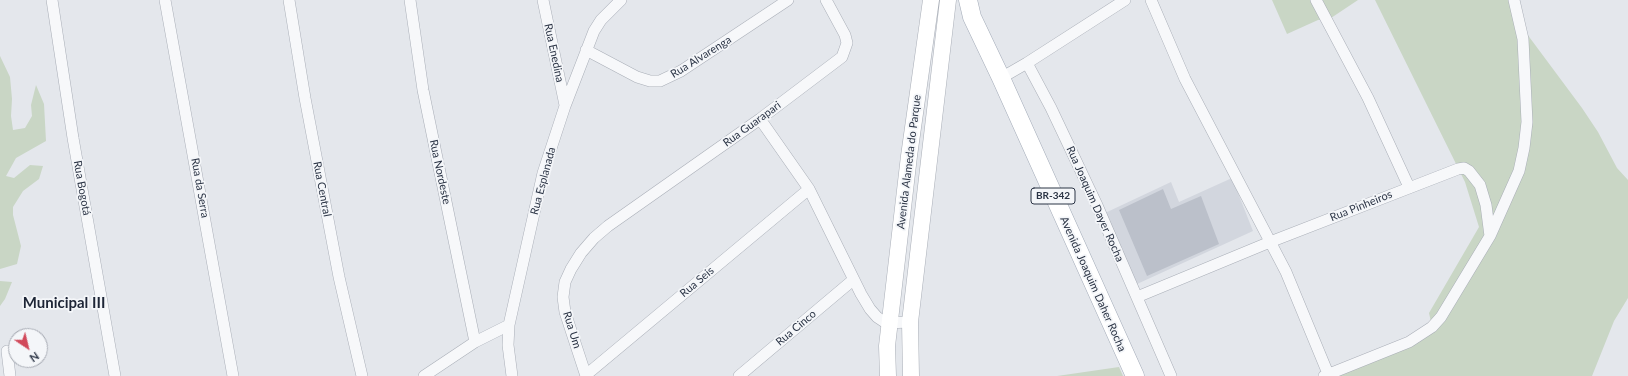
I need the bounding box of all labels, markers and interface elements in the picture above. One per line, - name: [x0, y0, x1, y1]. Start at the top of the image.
- street label: Rua Enedina: [541, 22, 567, 84]
- street label: Rua Alvarenga: [668, 33, 734, 81]
- street label: Avenida Alameda do Parque: [894, 94, 924, 230]
- street label: Rua Guarapari: [720, 99, 784, 149]
- street label: Rua Nordeste: [427, 138, 453, 206]
- street label: Rua Joaquim Dayer Rocha: [1063, 144, 1127, 264]
- street label: Rua Esplanada: [528, 146, 558, 216]
- street label: Rua da Serra: [188, 157, 212, 219]
- street label: Rua Bogotá: [71, 160, 93, 216]
- street label: Rua Central: [310, 160, 334, 218]
- road number: BR-342: [1031, 188, 1075, 204]
- street label: Rua Pinheiros: [1328, 188, 1394, 224]
- street label: Avenida Joaquim Daher Rocha: [1057, 214, 1129, 354]
- street label: Rua Seis: [677, 264, 717, 300]
- district label: Municipal III: [23, 294, 105, 312]
- street label: Rua Cinco: [773, 307, 819, 349]
- street label: Rua Um: [560, 310, 584, 350]
- north arrow: [8, 328, 48, 368]
- text: N: [27, 350, 42, 365]

